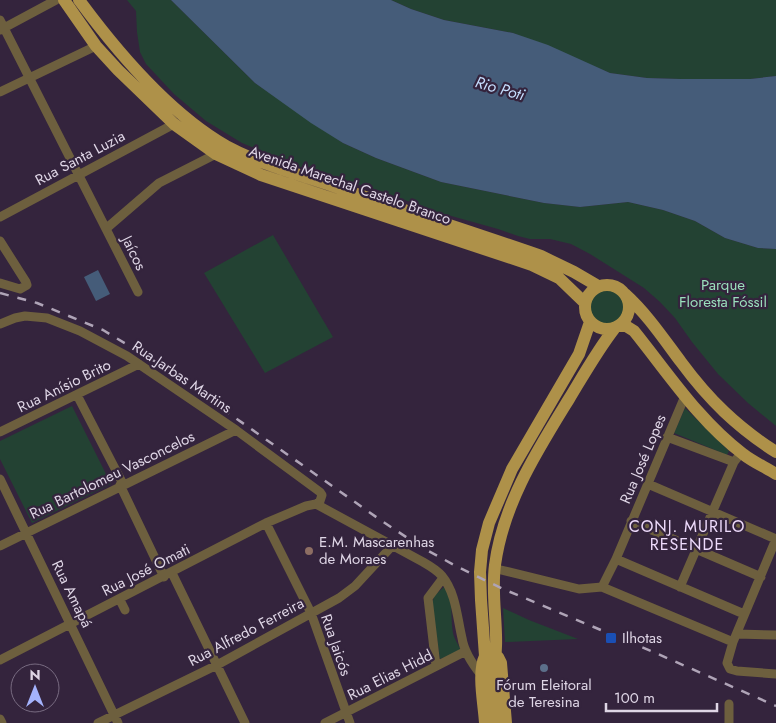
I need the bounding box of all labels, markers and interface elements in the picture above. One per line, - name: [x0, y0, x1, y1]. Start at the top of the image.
- water label: Rio Poti: [473, 70, 528, 107]
- street label: Rua Santa Luzia: [31, 125, 129, 191]
- street label: Avenida Marechal Castelo Branco: [246, 140, 454, 230]
- street label: Jaícos: [115, 230, 152, 274]
- park label: Parque Floresta Fóssil: [679, 274, 767, 313]
- street label: Rua Jarbas Martins: [128, 335, 236, 419]
- street label: Rua Anísio Brito: [14, 354, 114, 418]
- street label: Rua José Lopes: [614, 411, 672, 507]
- street label: Rua Bartolomeu Vasconcelos: [26, 425, 198, 525]
- district label: CONJ. MURILO RESENDE: [629, 515, 745, 556]
- place label: E.M. Mascarenhas de Moraes: [319, 531, 434, 570]
- street label: Rua José Omati: [98, 538, 194, 602]
- marker: E.M. Mascarenhas de Moraes: [303, 545, 315, 557]
- street label: Rua Amapá: [46, 557, 98, 631]
- street label: Rua Alfredo Ferreira: [184, 592, 308, 672]
- street label: Rua Jaicós: [315, 611, 357, 679]
- place label: Ilhotas: [622, 627, 662, 649]
- marker: Ilhotas: [604, 631, 618, 645]
- street label: Rua Elias Hidd: [344, 644, 436, 706]
- marker: Fórum Eleitoral de Teresina: [538, 662, 550, 674]
- north arrow: [10, 663, 60, 713]
- text: N: [29, 665, 41, 685]
- place label: Fórum Eleitoral de Teresina: [496, 674, 592, 713]
- scale bar: [606, 680, 717, 712]
- text: 100 m: [614, 687, 655, 709]

